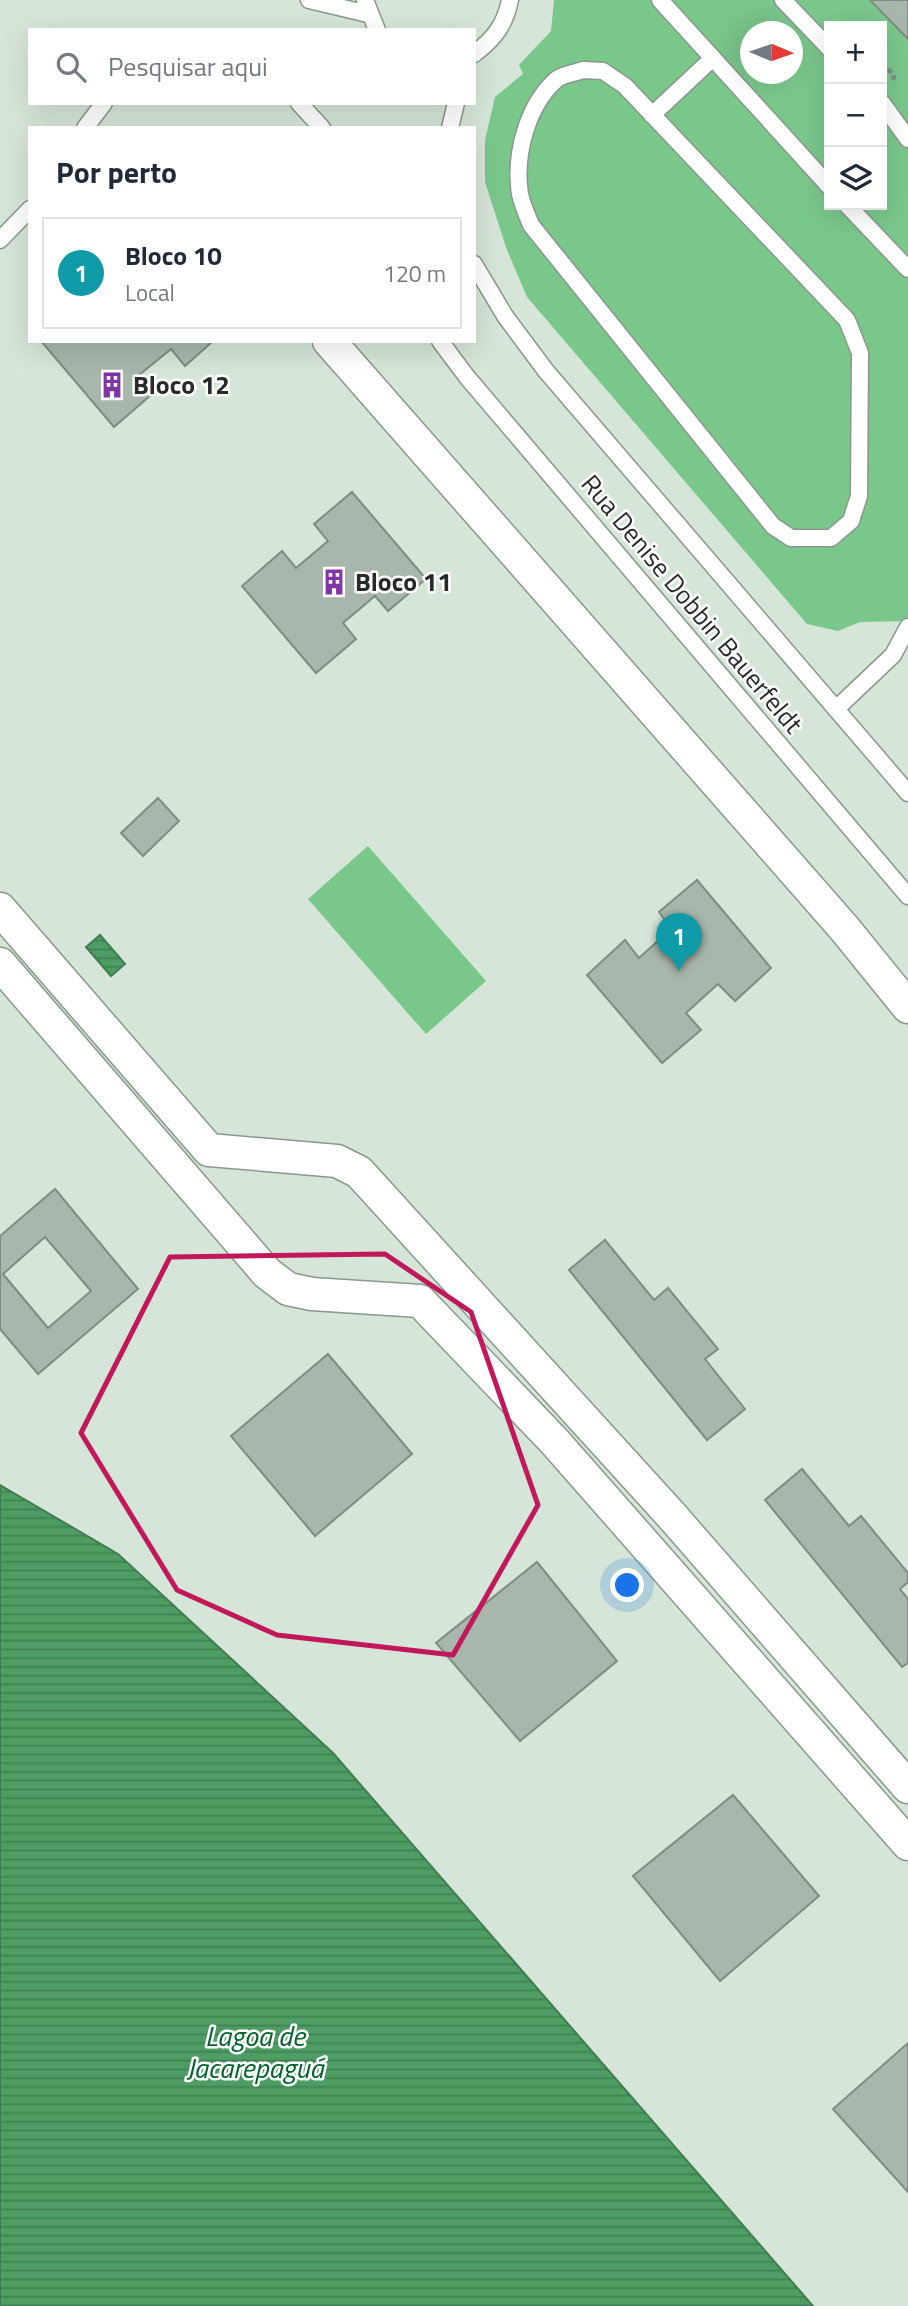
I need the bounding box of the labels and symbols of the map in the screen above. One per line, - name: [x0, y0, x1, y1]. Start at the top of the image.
- north arrow: [740, 21, 803, 84]
- place label: Bloco 12: [133, 365, 230, 404]
- building icon: Bloco 12: [97, 370, 127, 400]
- street label: Rua Denise Dobbin Bauerfeldt: [572, 466, 813, 742]
- place label: Bloco 11: [355, 562, 452, 601]
- building icon: Bloco 11: [319, 567, 349, 597]
- pin: 1: [656, 913, 702, 971]
- your location: [610, 1568, 644, 1602]
- water label: Lagoa de Jacarepaguá: [187, 2014, 325, 2089]

